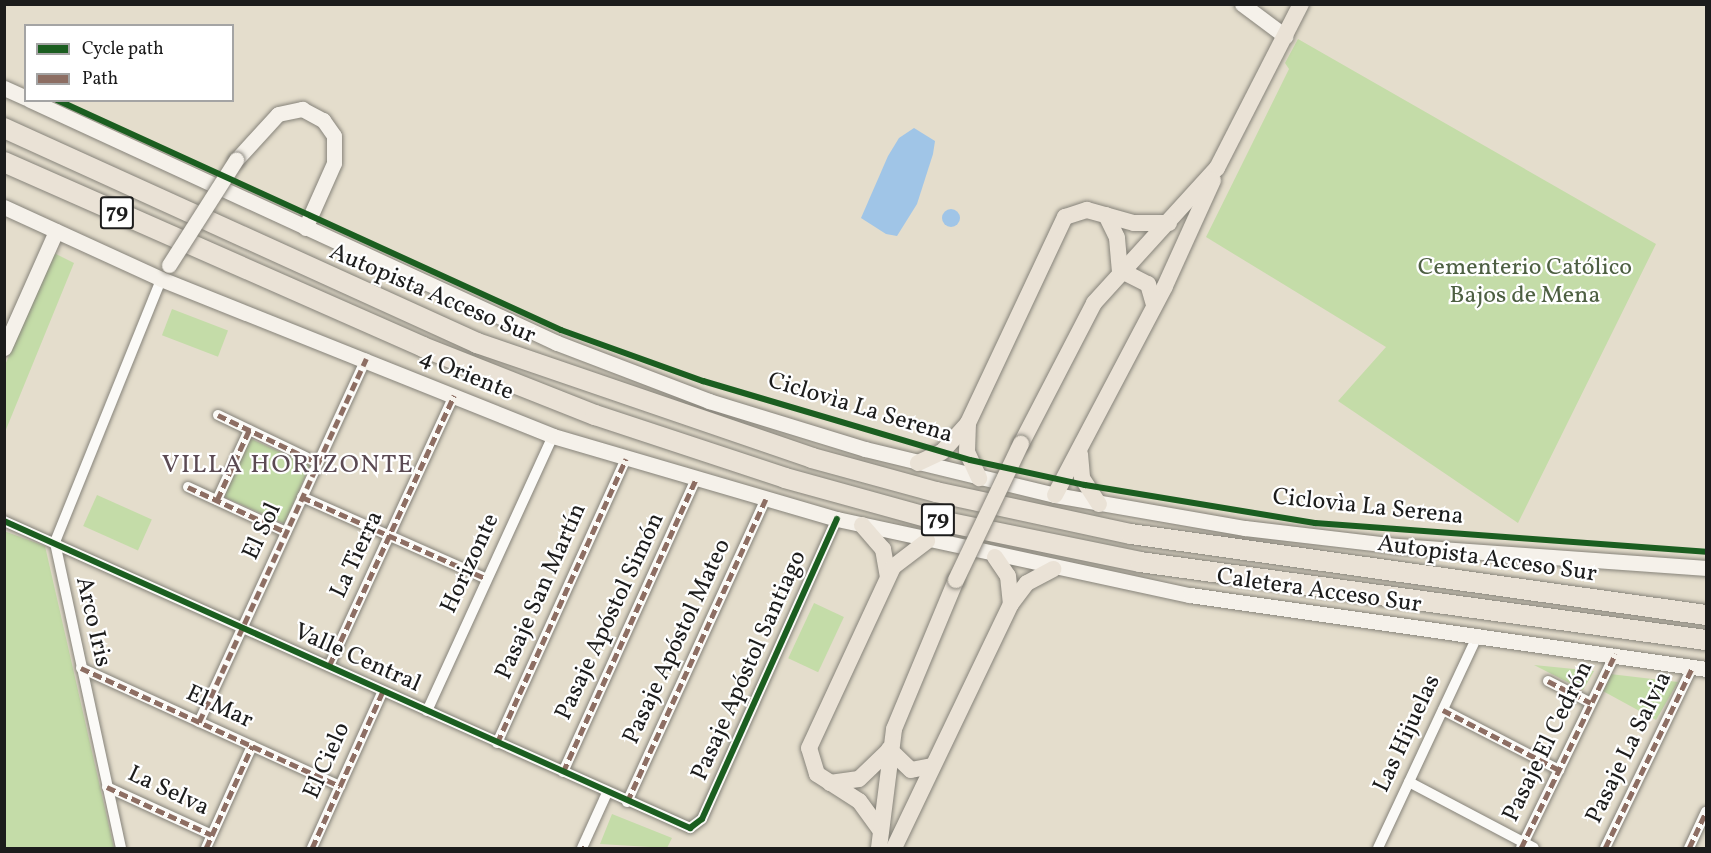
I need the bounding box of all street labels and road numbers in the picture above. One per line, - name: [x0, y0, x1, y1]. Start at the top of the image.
- road number: 79: [99, 194, 135, 232]
- street label: Autopista Acceso Sur: [325, 239, 539, 351]
- street label: 4 Oriente: [415, 344, 517, 408]
- street label: Ciclovìa La Serena: [764, 367, 956, 451]
- street label: Ciclovìa La Serena: [1271, 484, 1465, 532]
- street label: El Sol: [237, 499, 289, 565]
- street label: Pasaje San Martín: [490, 499, 594, 685]
- road number: 79: [920, 501, 956, 539]
- street label: La Tierra: [325, 506, 391, 604]
- street label: Pasaje Apóstol Simón: [550, 509, 672, 725]
- street label: Horizonte: [435, 510, 507, 618]
- street label: Autopista Acceso Sur: [1375, 530, 1599, 590]
- street label: Pasaje Apóstol Mateo: [618, 535, 738, 749]
- street label: Pasaje Apóstol Santiago: [686, 547, 814, 785]
- street label: Caletera Acceso Sur: [1215, 563, 1423, 621]
- street label: Arco Iris: [68, 574, 116, 670]
- street label: Valle Central: [289, 618, 425, 700]
- street label: Pasaje El Cedrón: [1498, 657, 1600, 827]
- street label: Pasaje La Salvia: [1581, 667, 1679, 829]
- street label: Las Hijuelas: [1368, 671, 1448, 797]
- street label: El Mar: [181, 680, 257, 736]
- street label: El Cielo: [298, 718, 358, 804]
- street label: La Selva: [123, 761, 213, 823]

